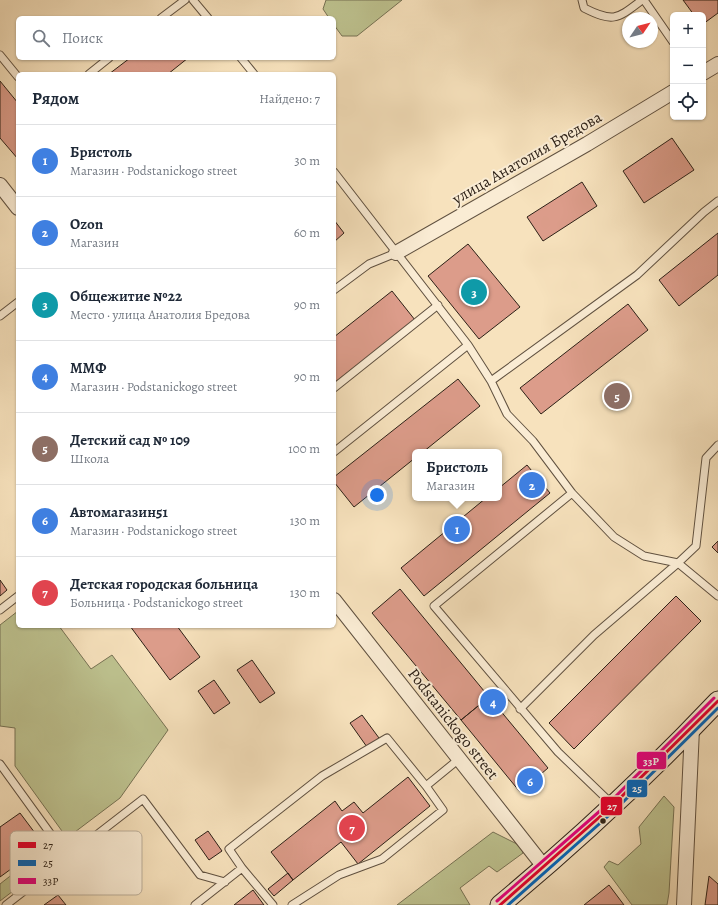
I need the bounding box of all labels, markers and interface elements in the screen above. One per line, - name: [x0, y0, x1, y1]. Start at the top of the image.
- north arrow: [622, 12, 658, 48]
- map controls: [670, 12, 706, 120]
- button: +: [670, 12, 706, 48]
- search box: [16, 16, 336, 60]
- icon: search: [30, 27, 52, 49]
- text: Поиск: [62, 28, 103, 48]
- button: −: [670, 48, 706, 84]
- button: locate: [670, 84, 706, 120]
- text: Рядом: [32, 87, 79, 110]
- text: Найдено: 7: [259, 90, 320, 107]
- street label: улица Анатолия Бредова: [447, 106, 606, 210]
- text: Бристоль: [70, 142, 132, 162]
- text: 1: [43, 152, 47, 169]
- text: 30 m: [294, 152, 320, 169]
- text: Магазин · Podstanickogo street: [70, 162, 237, 179]
- text: Ozon: [70, 214, 103, 234]
- text: 2: [42, 224, 48, 241]
- text: 60 m: [294, 224, 320, 241]
- text: Магазин: [70, 234, 119, 251]
- pin: 3: [461, 277, 487, 307]
- text: Общежитие №22: [70, 286, 182, 306]
- text: 3: [42, 296, 48, 313]
- text: 90 m: [294, 296, 320, 313]
- text: Место · улица Анатолия Бредова: [70, 306, 250, 323]
- text: ММФ: [70, 358, 106, 378]
- text: 4: [42, 368, 48, 385]
- text: 90 m: [294, 368, 320, 385]
- text: Магазин · Podstanickogo street: [70, 378, 237, 395]
- pin: 5: [604, 381, 630, 411]
- text: Детский сад № 109: [70, 430, 190, 450]
- text: 5: [42, 440, 48, 457]
- text: 100 m: [288, 440, 320, 457]
- popup: [412, 449, 502, 501]
- text: Школа: [70, 450, 109, 467]
- text: Бристоль: [426, 457, 488, 477]
- pin: 2: [519, 470, 545, 500]
- text: Магазин: [426, 477, 475, 494]
- your location: [367, 485, 387, 505]
- text: Автомагазин51: [70, 502, 168, 522]
- text: 6: [42, 512, 48, 529]
- text: 130 m: [290, 512, 320, 529]
- pin: 1: [444, 514, 470, 544]
- text: Магазин · Podstanickogo street: [70, 522, 237, 539]
- text: Детская городская больница: [70, 574, 258, 594]
- text: 7: [42, 584, 48, 601]
- text: 130 m: [290, 584, 320, 601]
- text: Больница · Podstanickogo street: [70, 594, 243, 611]
- street label: Podstanickogo street: [402, 664, 504, 784]
- pin: 4: [480, 687, 506, 717]
- line badge: 33Р: [636, 751, 667, 770]
- text: 33Р: [643, 754, 660, 769]
- pin: 6: [517, 766, 543, 796]
- line badge: 25: [626, 779, 648, 798]
- text: 25: [632, 781, 642, 796]
- line badge: 27: [600, 796, 623, 816]
- text: 27: [607, 799, 617, 814]
- pin: 7: [339, 813, 365, 843]
- unlabelled marker: [598, 816, 608, 826]
- legend: [10, 831, 142, 895]
- text: 27: [43, 838, 53, 853]
- text: 25: [43, 856, 53, 871]
- text: 33Р: [43, 874, 58, 889]

